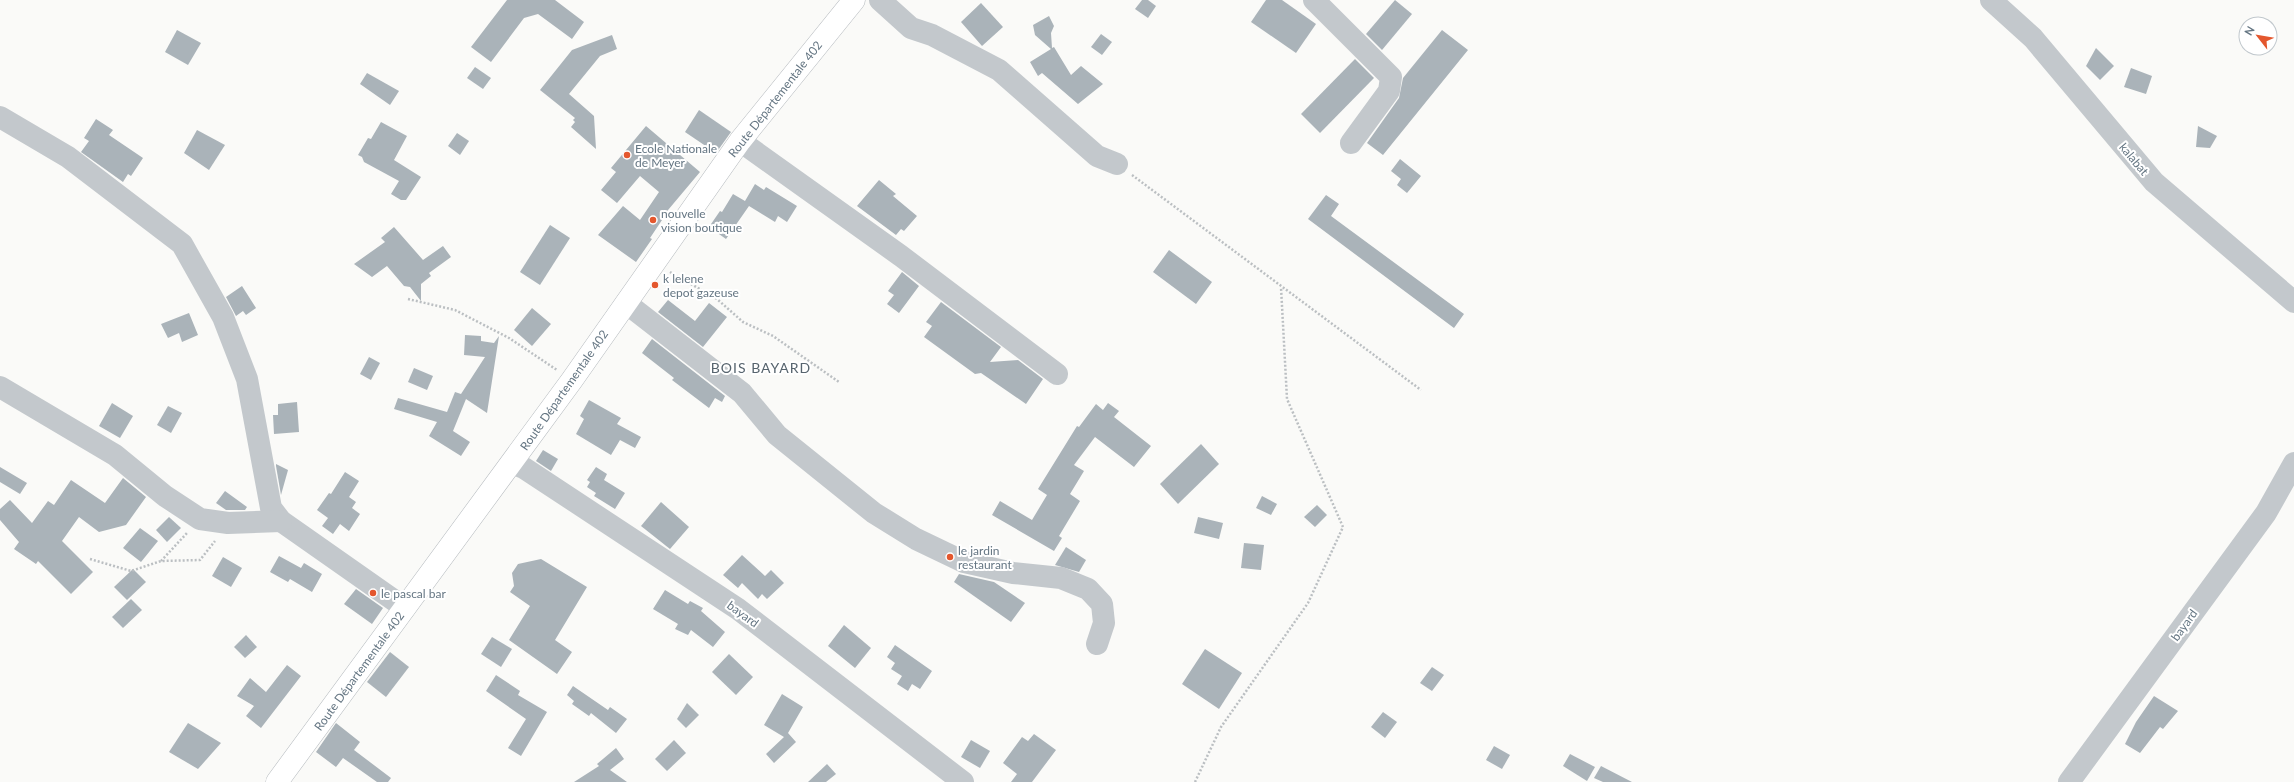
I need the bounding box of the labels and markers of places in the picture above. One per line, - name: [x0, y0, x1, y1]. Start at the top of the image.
- place label: Ecole Nationale de Meyer: [635, 141, 717, 170]
- marker: Ecole Nationale de Meyer: [622, 150, 632, 160]
- place label: nouvelle vision boutique: [661, 206, 742, 235]
- marker: nouvelle vision boutique: [648, 215, 658, 225]
- place label: k lelene depot gazeuse: [663, 271, 739, 300]
- marker: k lelene depot gazeuse: [650, 280, 660, 290]
- place label: le jardin restaurant: [958, 543, 1012, 572]
- marker: le jardin restaurant: [945, 552, 955, 562]
- place label: le pascal bar: [381, 586, 446, 601]
- marker: le pascal bar: [368, 588, 378, 598]

